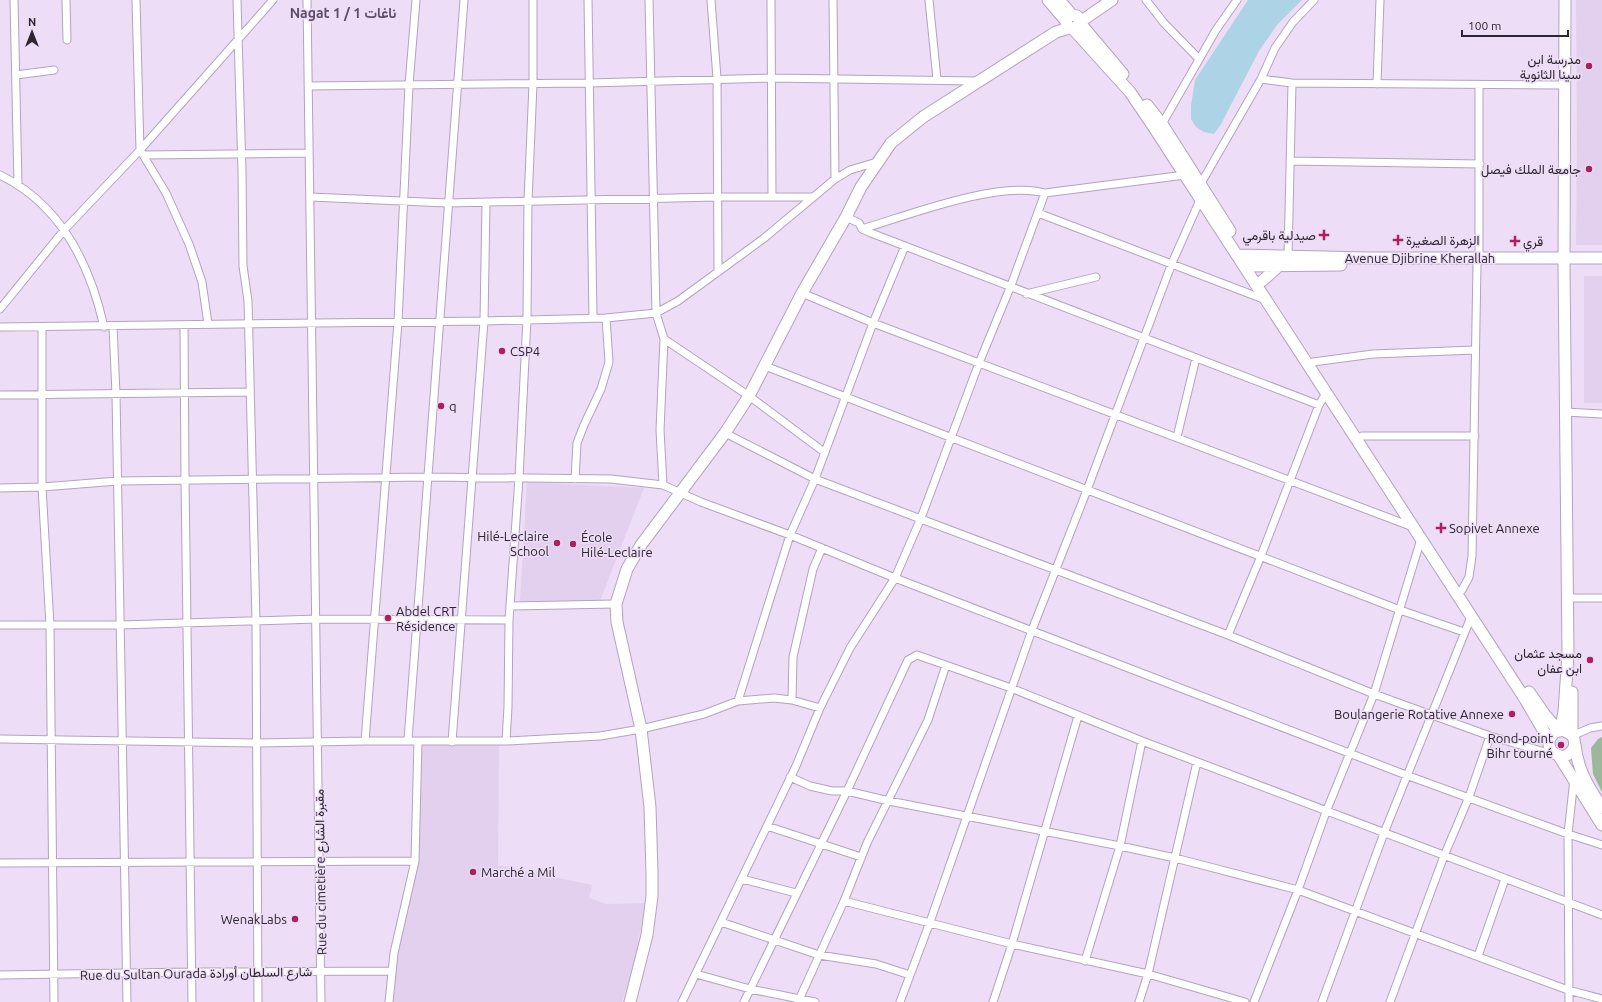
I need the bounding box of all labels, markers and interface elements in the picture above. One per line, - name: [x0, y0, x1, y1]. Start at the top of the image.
- district label: Nagat 1 / ناغات 1: [290, 5, 396, 21]
- north arrow: [12, 12, 52, 52]
- scale bar: [1462, 12, 1568, 38]
- text: N: [28, 16, 36, 28]
- text: 100 m: [1468, 19, 1501, 32]
- place label: مدرسة ابن سينا الثانوية: [1520, 52, 1581, 83]
- marker: مدرسة ابن سينا الثانوية: [1584, 61, 1594, 71]
- place label: جامعة الملك فيصل: [1481, 162, 1581, 178]
- marker: جامعة الملك فيصل: [1584, 164, 1594, 174]
- place label: صيدلية باقرمي: [1243, 228, 1316, 246]
- marker: صيدلية باقرمي: [1319, 230, 1329, 240]
- place label: الزهرة الصغيرة: [1406, 233, 1479, 249]
- place label: قري: [1523, 234, 1543, 252]
- marker: الزهرة الصغيرة: [1393, 235, 1403, 245]
- marker: قري: [1510, 236, 1520, 246]
- street label: Avenue Djibrine Kherallah: [1345, 251, 1495, 265]
- place label: CSP4: [510, 344, 540, 358]
- marker: CSP4: [497, 346, 507, 356]
- place label: q: [449, 399, 457, 413]
- marker: q: [436, 401, 446, 411]
- place label: Sopivet Annexe: [1449, 521, 1540, 535]
- marker: Sopivet Annexe: [1436, 523, 1446, 533]
- place label: Hilé-Leclaire School: [477, 529, 550, 558]
- place label: École Hilé-Leclaire: [581, 529, 653, 559]
- marker: Hilé-Leclaire School: [552, 538, 562, 548]
- marker: École Hilé-Leclaire: [568, 539, 578, 549]
- place label: Abdel CRT Résidence: [396, 604, 457, 633]
- marker: Abdel CRT Résidence: [383, 613, 393, 623]
- place label: مسجد عثمان ابن عفان: [1514, 646, 1582, 677]
- marker: مسجد عثمان ابن عفان: [1585, 655, 1595, 665]
- place label: Boulangerie Rotative Annexe: [1334, 707, 1504, 721]
- marker: Boulangerie Rotative Annexe: [1507, 709, 1517, 719]
- place label: Rond-point Bihr tourné: [1487, 731, 1553, 760]
- marker: Rond-point Bihr tourné: [1556, 740, 1566, 750]
- street label: Rue du cimetière مقبرة الشارع: [312, 789, 331, 955]
- place label: Marché a Mil: [481, 865, 556, 879]
- marker: Marché a Mil: [468, 867, 478, 877]
- place label: WenakLabs: [221, 912, 287, 926]
- marker: WenakLabs: [290, 914, 300, 924]
- street label: Rue du Sultan Ourada شارع السلطان أورادة: [80, 964, 312, 985]

